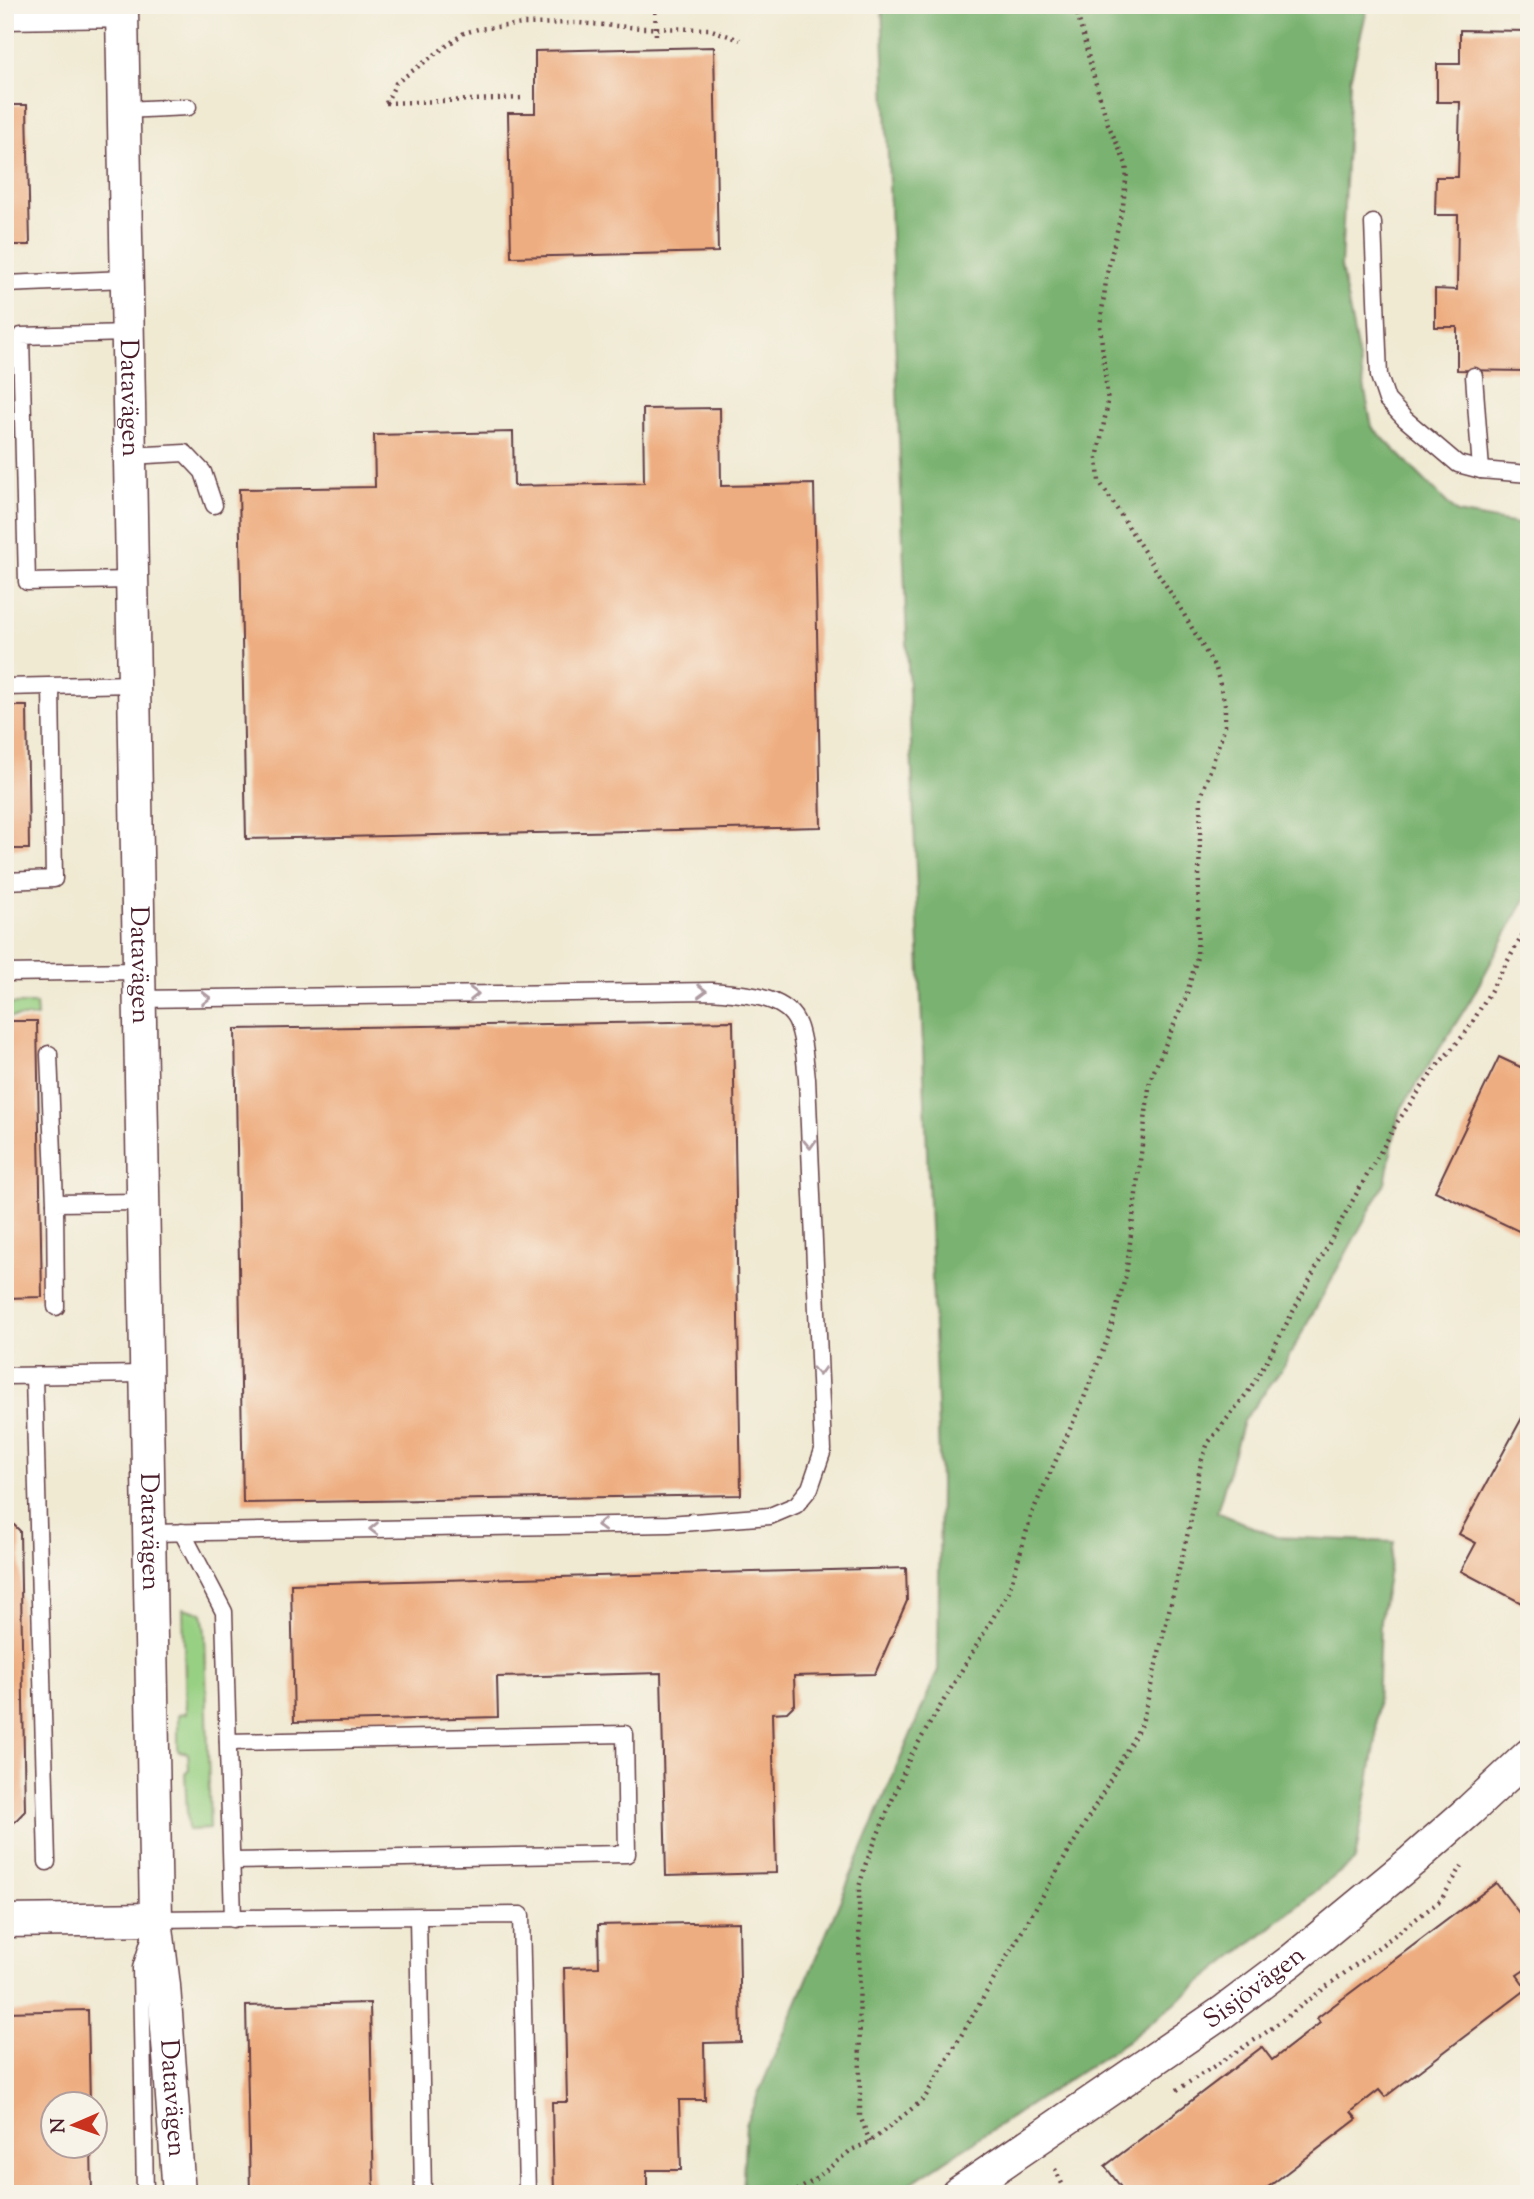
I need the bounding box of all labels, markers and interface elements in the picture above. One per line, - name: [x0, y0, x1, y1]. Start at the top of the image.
- street label: Datavägen: [109, 339, 148, 457]
- street label: Datavägen: [119, 905, 159, 1024]
- one-way arrow: [697, 983, 707, 999]
- one-way arrow: [469, 986, 480, 1002]
- one-way arrow: [202, 990, 212, 1006]
- one-way arrow: [802, 1138, 817, 1149]
- one-way arrow: [812, 1366, 827, 1377]
- street label: Datavägen: [130, 1472, 169, 1591]
- one-way arrow: [595, 1517, 606, 1533]
- one-way arrow: [368, 1521, 378, 1537]
- street label: Sisjövägen: [1196, 1938, 1314, 2039]
- street label: Datavägen: [149, 2038, 195, 2158]
- north arrow: [38, 2090, 108, 2160]
- text: N: [46, 2117, 73, 2134]

